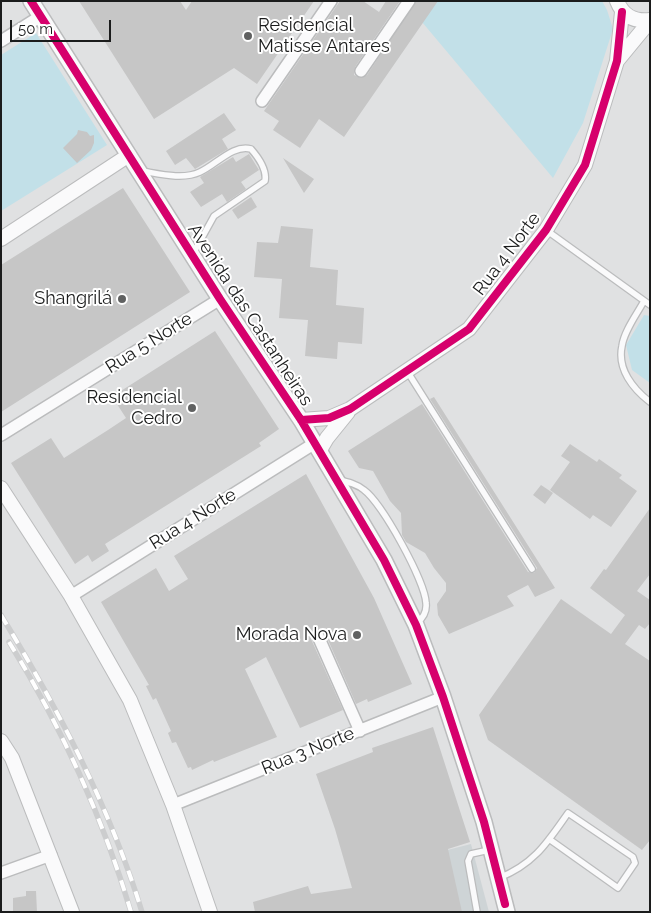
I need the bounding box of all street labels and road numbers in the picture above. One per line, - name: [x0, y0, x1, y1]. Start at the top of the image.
- street label: Rua 4 Norte: [469, 208, 545, 300]
- street label: Avenida das Castanheiras: [183, 220, 317, 410]
- street label: Rua 5 Norte: [102, 308, 196, 378]
- street label: Rua 4 Norte: [146, 484, 240, 554]
- street label: Rua 3 Norte: [258, 723, 358, 779]

